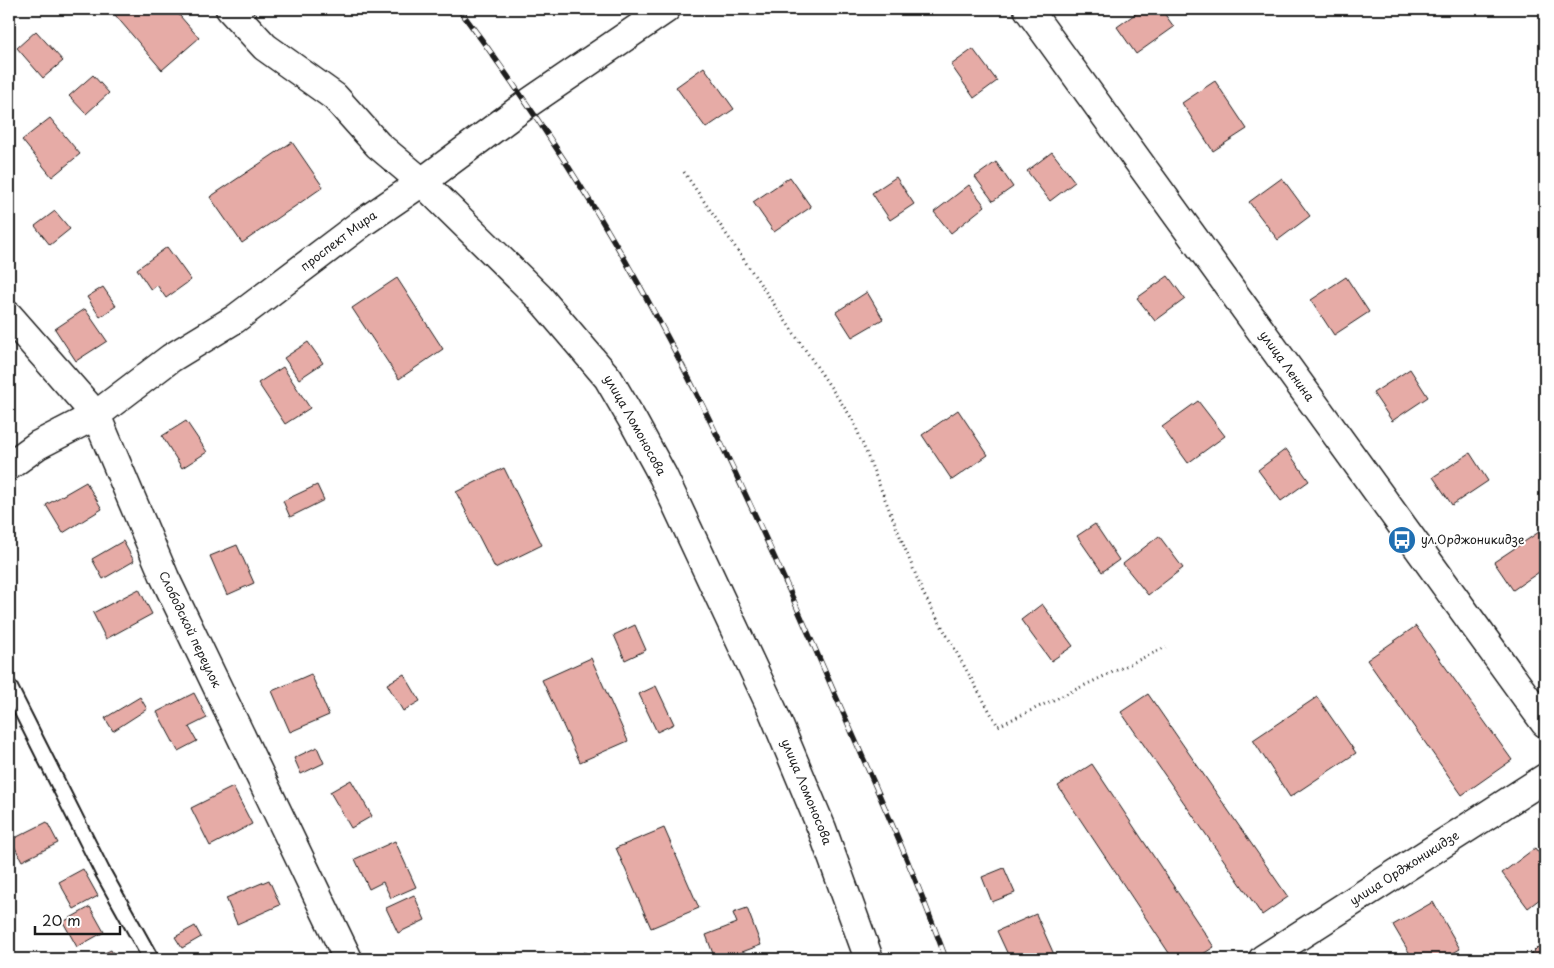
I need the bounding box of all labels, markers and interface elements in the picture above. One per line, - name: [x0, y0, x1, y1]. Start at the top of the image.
- street label: проспект Мира: [296, 205, 380, 275]
- street label: улица Ленина: [1256, 327, 1319, 405]
- street label: улица Ломоносова: [600, 371, 671, 479]
- bus stop icon: ул.Орджоникидзе: [1387, 525, 1417, 555]
- place label: ул.Орджоникидзе: [1421, 530, 1525, 548]
- street label: Слободской переулок: [155, 568, 227, 691]
- street label: улица Ломоносова: [777, 736, 837, 848]
- street label: улица Орджоникидзе: [1346, 825, 1462, 909]
- scale bar: [35, 903, 120, 935]
- text: 20 m: [42, 908, 81, 931]

